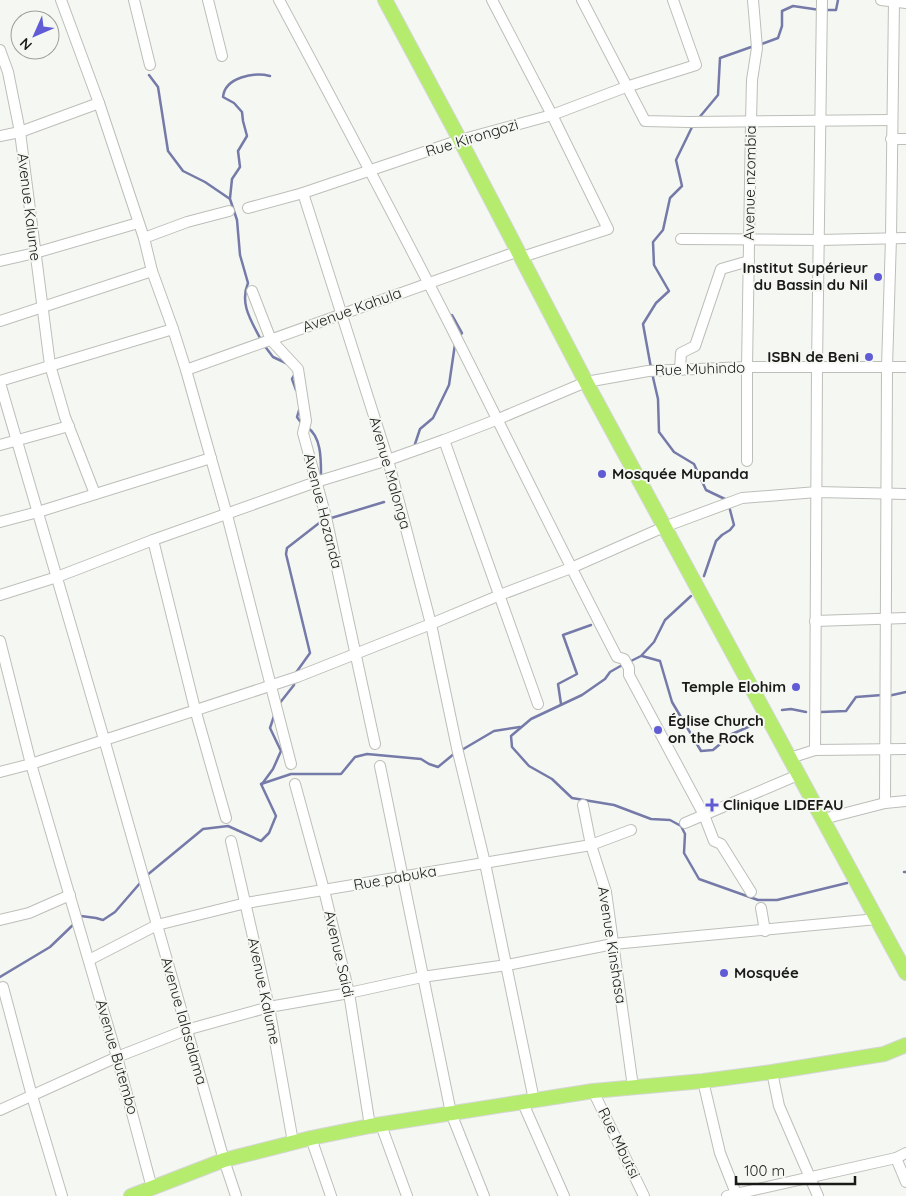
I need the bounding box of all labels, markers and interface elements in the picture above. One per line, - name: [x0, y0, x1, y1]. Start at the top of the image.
- north arrow: [10, 10, 60, 60]
- text: N: [16, 34, 36, 54]
- street label: Rue Kirongozi: [423, 114, 520, 161]
- street label: Avenue nzombia: [739, 125, 760, 241]
- street label: Avenue Kalume: [13, 152, 46, 262]
- place label: Institut Supérieur du Bassin du Nil: [743, 258, 868, 294]
- marker: Institut Supérieur du Bassin du Nil: [872, 271, 884, 283]
- street label: Avenue Kahula: [300, 283, 404, 336]
- place label: ISBN de Beni: [767, 347, 859, 366]
- marker: ISBN de Beni: [863, 351, 875, 363]
- street label: Rue Muhindo: [654, 357, 746, 380]
- street label: Avenue Malonga: [365, 414, 416, 531]
- street label: Avenue Hozanda: [300, 451, 347, 571]
- place label: Mosquée Mupanda: [612, 464, 749, 483]
- marker: Mosquée Mupanda: [596, 468, 608, 480]
- place label: Temple Elohim: [681, 677, 786, 696]
- marker: Temple Elohim: [790, 681, 802, 693]
- place label: Église Church on the Rock: [668, 711, 764, 747]
- marker: Église Church on the Rock: [652, 724, 664, 736]
- place label: Clinique LIDEFAU: [723, 795, 844, 814]
- marker: Clinique LIDEFAU: [705, 798, 719, 812]
- street label: Rue pabuka: [352, 861, 438, 894]
- street label: Avenue Kinshasa: [594, 885, 631, 1005]
- street label: Avenue Saidi: [320, 909, 359, 999]
- street label: Avenue Kalume: [244, 936, 285, 1046]
- street label: Avenue lalasalama: [157, 955, 212, 1087]
- place label: Mosquée: [734, 963, 799, 982]
- marker: Mosquée: [718, 967, 730, 979]
- street label: Avenue Butembo: [92, 997, 143, 1117]
- street label: Rue Mbutsi: [594, 1104, 645, 1181]
- scale bar: [736, 1154, 855, 1186]
- text: 100 m: [744, 1161, 785, 1180]

